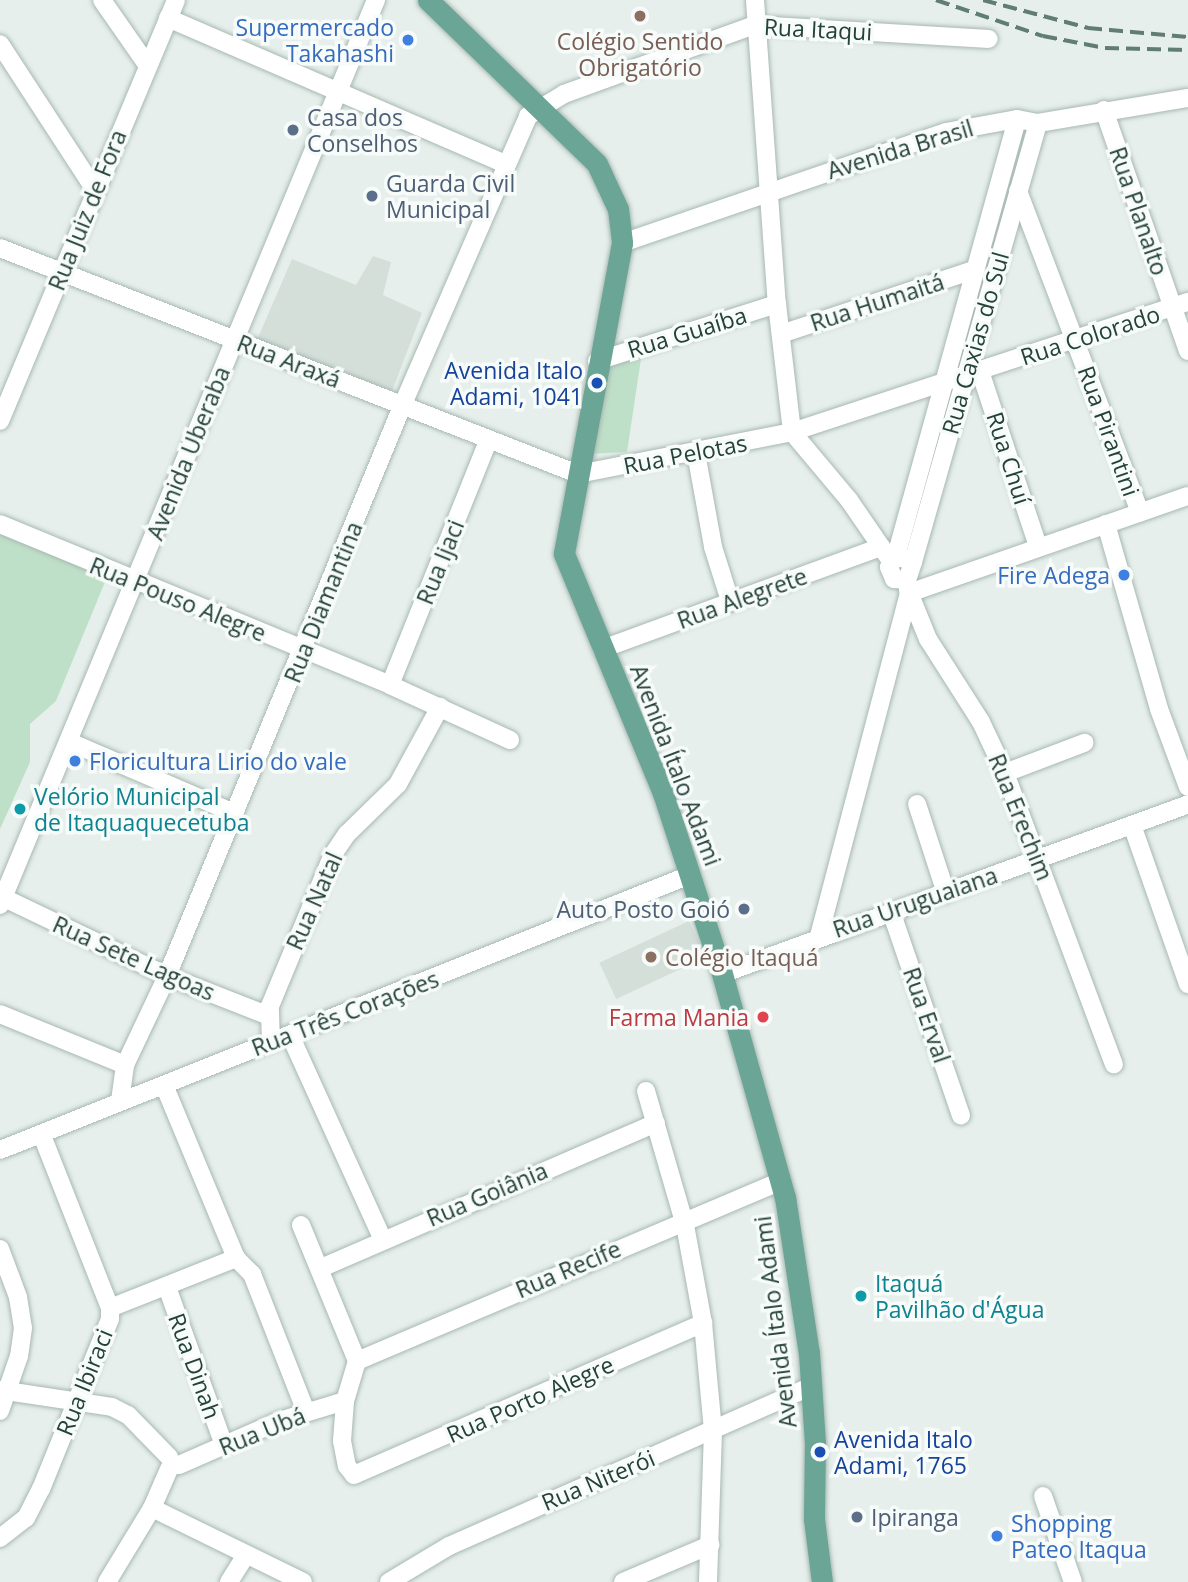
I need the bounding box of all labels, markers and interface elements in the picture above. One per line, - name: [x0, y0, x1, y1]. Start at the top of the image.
- marker: Colégio Sentido Obrigatório: [632, 8, 648, 24]
- street label: Rua Itaqui: [763, 12, 873, 46]
- place label: Supermercado Takahashi: [236, 13, 394, 67]
- place label: Colégio Sentido Obrigatório: [557, 27, 723, 81]
- marker: Supermercado Takahashi: [400, 32, 416, 48]
- place label: Casa dos Conselhos: [307, 103, 418, 157]
- street label: Avenida Brasil: [824, 114, 976, 184]
- marker: Casa dos Conselhos: [285, 122, 301, 138]
- street label: Rua Juiz de Fora: [42, 126, 132, 294]
- street label: Rua Planalto: [1104, 143, 1174, 279]
- place label: Guarda Civil Municipal: [386, 169, 515, 223]
- marker: Guarda Civil Municipal: [364, 188, 380, 204]
- street label: Rua Caxias do Sul: [936, 249, 1014, 437]
- street label: Rua Humaitá: [807, 267, 947, 337]
- street label: Rua Colorado: [1017, 299, 1163, 371]
- street label: Rua Guaíba: [624, 301, 750, 363]
- street label: Rua Araxá: [233, 329, 345, 393]
- place label: Avenida Italo Adami, 1041: [444, 356, 583, 410]
- street label: Avenida Uberaba: [141, 362, 235, 544]
- street label: Rua Pirantini: [1073, 362, 1145, 500]
- marker: Avenida Italo Adami, 1041: [589, 375, 605, 391]
- street label: Rua Chuí: [981, 408, 1037, 508]
- street label: Rua Pelotas: [621, 428, 749, 480]
- street label: Rua Ijaci: [411, 516, 469, 608]
- street label: Rua Diamantina: [278, 517, 368, 687]
- street label: Rua Pouso Alegre: [86, 551, 270, 647]
- place label: Fire Adega: [997, 561, 1110, 589]
- street label: Rua Alegrete: [673, 562, 811, 634]
- marker: Fire Adega: [1116, 567, 1132, 583]
- street label: Avenida Ítalo Adami: [625, 661, 727, 869]
- place label: Floricultura Lirio do vale: [89, 747, 347, 775]
- street label: Rua Erechim: [983, 750, 1059, 884]
- marker: Floricultura Lirio do vale: [67, 753, 83, 769]
- place label: Velório Municipal de Itaquaquecetuba: [34, 782, 250, 836]
- marker: Velório Municipal de Itaquaquecetuba: [12, 801, 28, 817]
- street label: Rua Natal: [280, 848, 348, 954]
- street label: Rua Uruguaiana: [829, 861, 1001, 943]
- place label: Auto Posto Goió: [557, 895, 730, 923]
- marker: Auto Posto Goió: [736, 901, 752, 917]
- street label: Rua Sete Lagoas: [49, 910, 219, 1006]
- place label: Colégio Itaquá: [665, 943, 819, 971]
- marker: Colégio Itaquá: [643, 949, 659, 965]
- street label: Rua Erval: [898, 964, 956, 1066]
- street label: Rua Três Corações: [248, 965, 442, 1061]
- place label: Farma Mania: [609, 1003, 749, 1031]
- marker: Farma Mania: [755, 1009, 771, 1025]
- street label: Rua Goiânia: [422, 1156, 552, 1232]
- street label: Avenida Ítalo Adami: [748, 1215, 802, 1429]
- street label: Rua Recife: [511, 1234, 625, 1304]
- place label: Itaquá Pavilhão d'Água: [875, 1269, 1044, 1323]
- marker: Itaquá Pavilhão d'Água: [853, 1288, 869, 1304]
- street label: Rua Dinah: [163, 1309, 227, 1423]
- street label: Rua Ibiraci: [50, 1325, 118, 1439]
- street label: Rua Porto Alegre: [442, 1350, 618, 1448]
- street label: Rua Ubá: [215, 1401, 309, 1461]
- place label: Avenida Italo Adami, 1765: [834, 1425, 973, 1479]
- street label: Rua Niterói: [537, 1444, 659, 1516]
- marker: Avenida Italo Adami, 1765: [812, 1444, 828, 1460]
- place label: Ipiranga: [871, 1503, 959, 1531]
- marker: Ipiranga: [849, 1509, 865, 1525]
- place label: Shopping Pateo Itaqua: [1011, 1509, 1147, 1563]
- marker: Shopping Pateo Itaqua: [989, 1528, 1005, 1544]

